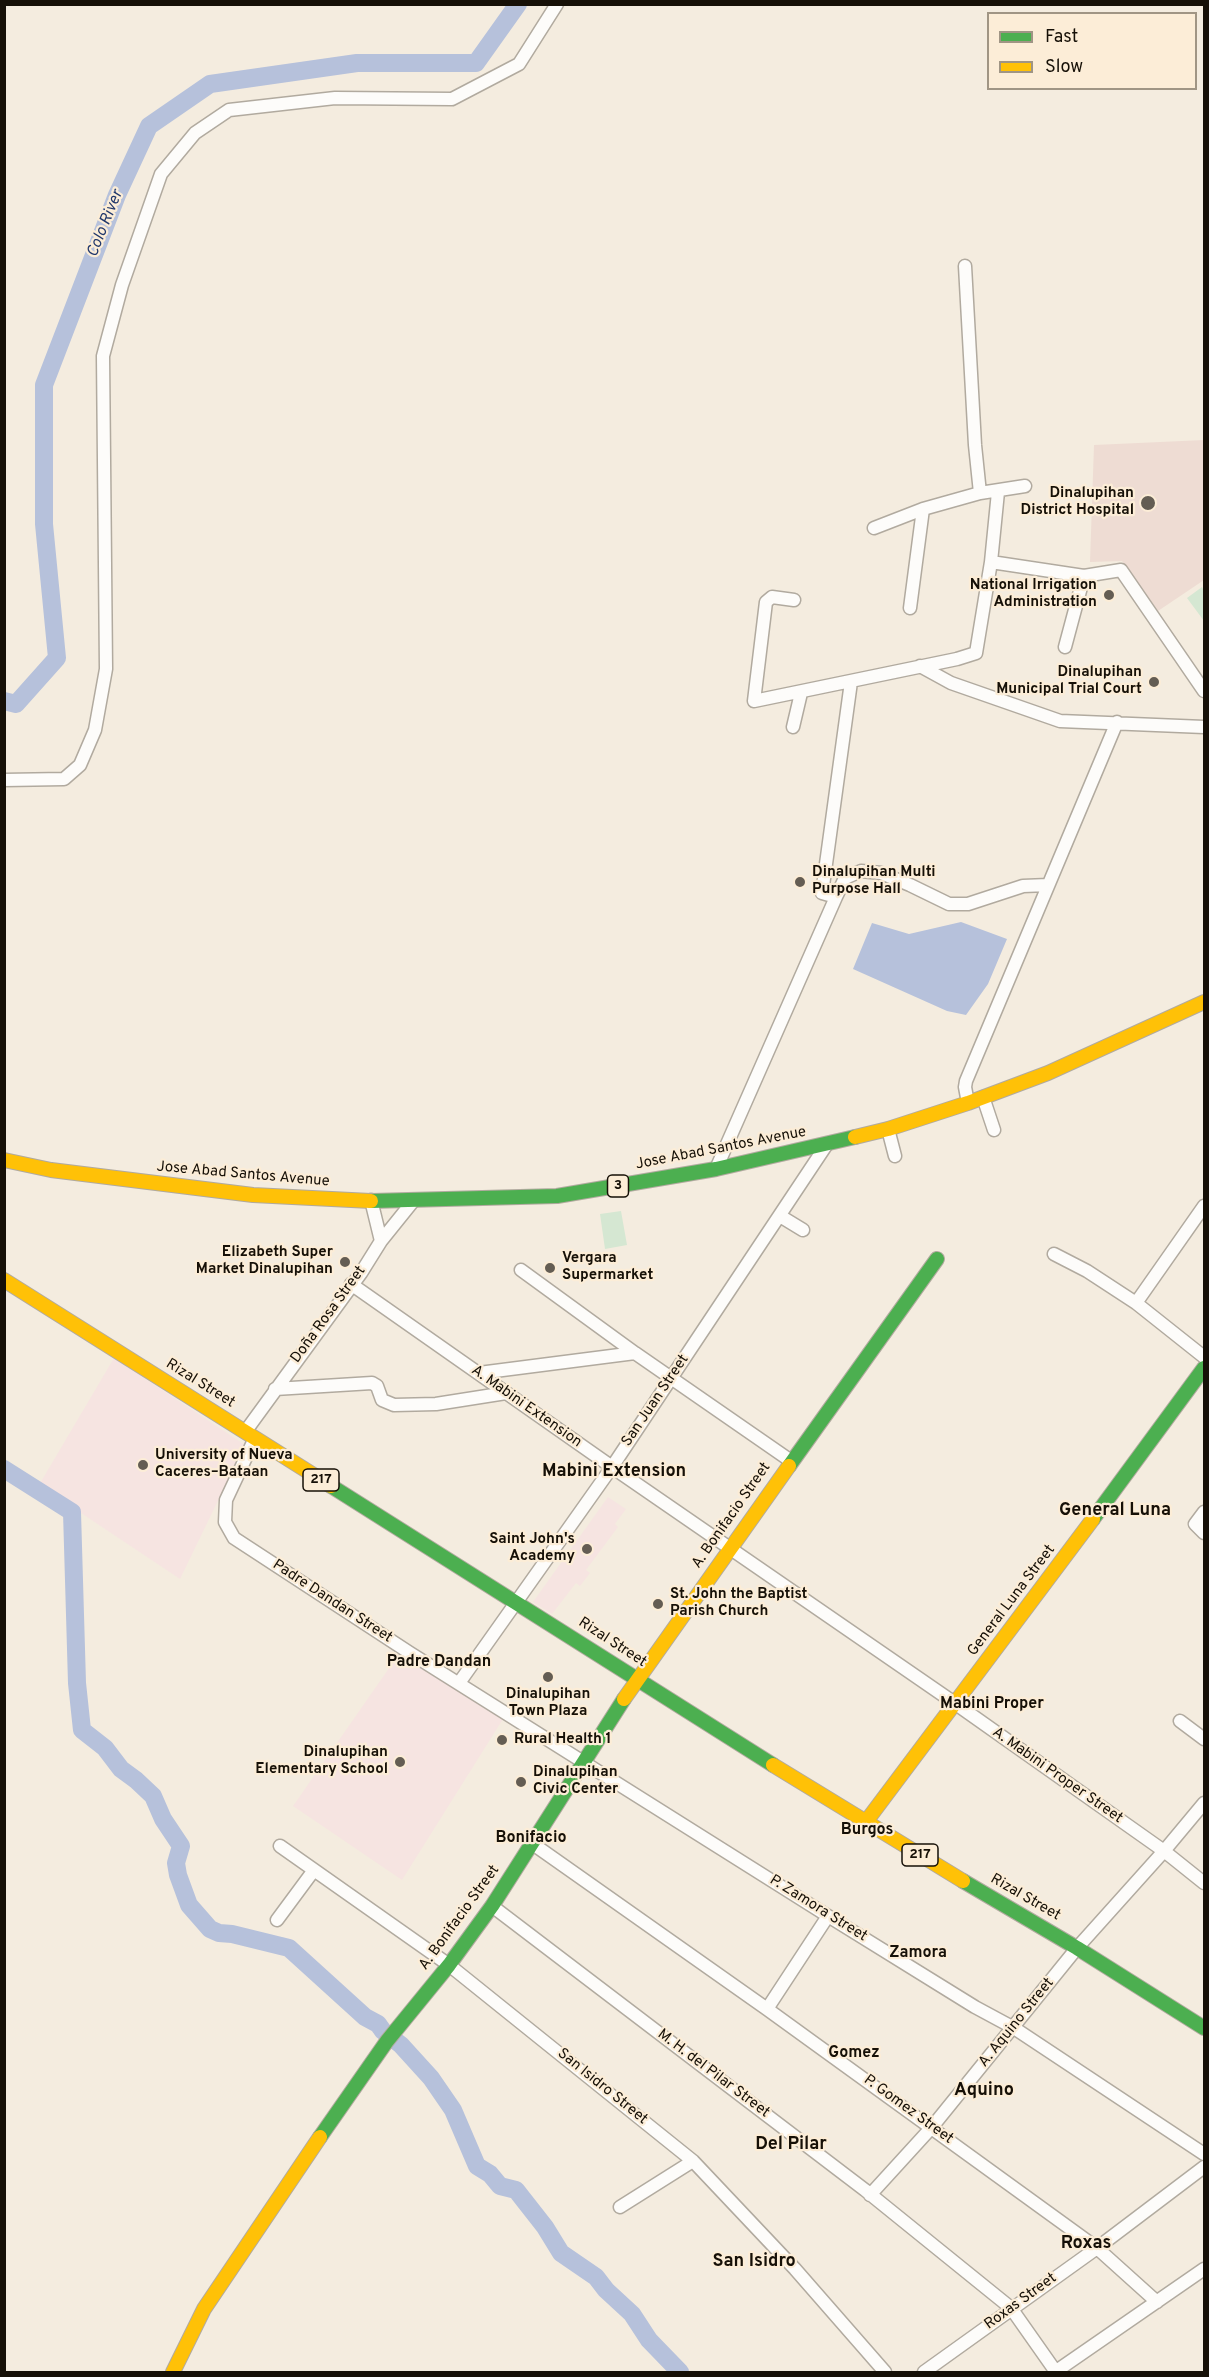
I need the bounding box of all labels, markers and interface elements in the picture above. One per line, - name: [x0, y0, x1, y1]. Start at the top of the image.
- legend: [987, 12, 1197, 90]
- text: Fast: [1045, 26, 1078, 49]
- text: Slow: [1045, 56, 1083, 79]
- water label: Colo River: [84, 188, 128, 260]
- place label: Dinalupihan District Hospital: [1021, 485, 1134, 520]
- marker: Dinalupihan District Hospital: [1139, 494, 1157, 512]
- place label: National Irrigation Administration: [970, 577, 1097, 612]
- marker: National Irrigation Administration: [1102, 588, 1116, 602]
- place label: Dinalupihan Municipal Trial Court: [996, 664, 1142, 699]
- marker: Dinalupihan Municipal Trial Court: [1147, 675, 1161, 689]
- place label: Dinalupihan Multi Purpose Hall: [812, 864, 936, 899]
- marker: Dinalupihan Multi Purpose Hall: [793, 875, 807, 889]
- street label: Jose Abad Santos Avenue: [634, 1124, 808, 1174]
- street label: Jose Abad Santos Avenue: [156, 1158, 330, 1192]
- road number: 3: [608, 1175, 628, 1197]
- place label: Elizabeth Super Market Dinalupihan: [196, 1244, 333, 1279]
- place label: Vergara Supermarket: [562, 1250, 653, 1285]
- marker: Elizabeth Super Market Dinalupihan: [338, 1255, 352, 1269]
- marker: Vergara Supermarket: [543, 1261, 557, 1275]
- street label: Doña Rosa Street: [288, 1263, 370, 1367]
- street label: San Juan Street: [619, 1352, 693, 1450]
- street label: Rizal Street: [162, 1356, 238, 1412]
- street label: A. Mabini Extension: [467, 1362, 585, 1452]
- place label: University of Nueva Caceres–Bataan: [155, 1447, 292, 1482]
- marker: University of Nueva Caceres–Bataan: [136, 1458, 150, 1472]
- street label: A. Bonifacio Street: [689, 1460, 775, 1572]
- district label: Mabini Extension: [542, 1461, 686, 1483]
- road number: 217: [303, 1469, 339, 1491]
- district label: General Luna: [1059, 1500, 1171, 1522]
- place label: Saint John's Academy: [489, 1531, 575, 1566]
- marker: Saint John's Academy: [580, 1542, 594, 1556]
- street label: General Luna Street: [964, 1542, 1060, 1660]
- street label: Padre Dandan Street: [269, 1557, 395, 1647]
- place label: St. John the Baptist Parish Church: [670, 1586, 807, 1621]
- marker: St. John the Baptist Parish Church: [651, 1597, 665, 1611]
- street label: Rizal Street: [574, 1614, 650, 1672]
- district label: Padre Dandan: [387, 1653, 491, 1673]
- marker: Dinalupihan Town Plaza: [541, 1670, 555, 1684]
- place label: Dinalupihan Town Plaza: [506, 1686, 590, 1721]
- district label: Mabini Proper: [940, 1695, 1044, 1715]
- street label: A. Mabini Proper Street: [988, 1724, 1126, 1828]
- place label: Rural Health 1: [514, 1731, 612, 1749]
- marker: Rural Health 1: [495, 1733, 509, 1747]
- place label: Dinalupihan Elementary School: [255, 1744, 388, 1779]
- marker: Dinalupihan Elementary School: [393, 1755, 407, 1769]
- place label: Dinalupihan Civic Center: [533, 1764, 618, 1799]
- marker: Dinalupihan Civic Center: [514, 1775, 528, 1789]
- district label: Burgos: [841, 1821, 893, 1841]
- district label: Bonifacio: [495, 1829, 567, 1849]
- road number: 217: [902, 1844, 938, 1866]
- street label: A. Bonifacio Street: [416, 1862, 504, 1974]
- street label: Rizal Street: [987, 1871, 1063, 1925]
- street label: P. Zamora Street: [766, 1872, 870, 1946]
- district label: Zamora: [889, 1944, 947, 1964]
- street label: A. Aquino Street: [975, 1975, 1059, 2071]
- street label: M. H. del Pilar Street: [653, 2026, 773, 2122]
- district label: Gomez: [828, 2044, 880, 2064]
- street label: San Isidro Street: [553, 2045, 651, 2129]
- street label: P. Gomez Street: [860, 2071, 956, 2149]
- district label: Aquino: [954, 2080, 1014, 2102]
- district label: Del Pilar: [755, 2134, 827, 2156]
- district label: Roxas: [1061, 2233, 1111, 2255]
- district label: San Isidro: [712, 2251, 796, 2273]
- street label: Roxas Street: [981, 2270, 1061, 2334]

